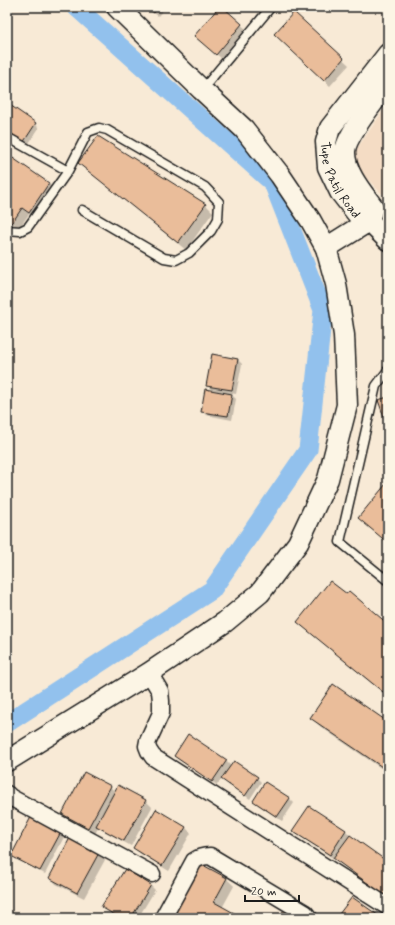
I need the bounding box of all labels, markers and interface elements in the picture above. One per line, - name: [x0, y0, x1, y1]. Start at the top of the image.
- street label: Tupe Patil Road: [316, 141, 364, 222]
- scale bar: [245, 877, 299, 903]
- text: 20 m: [251, 884, 277, 900]

